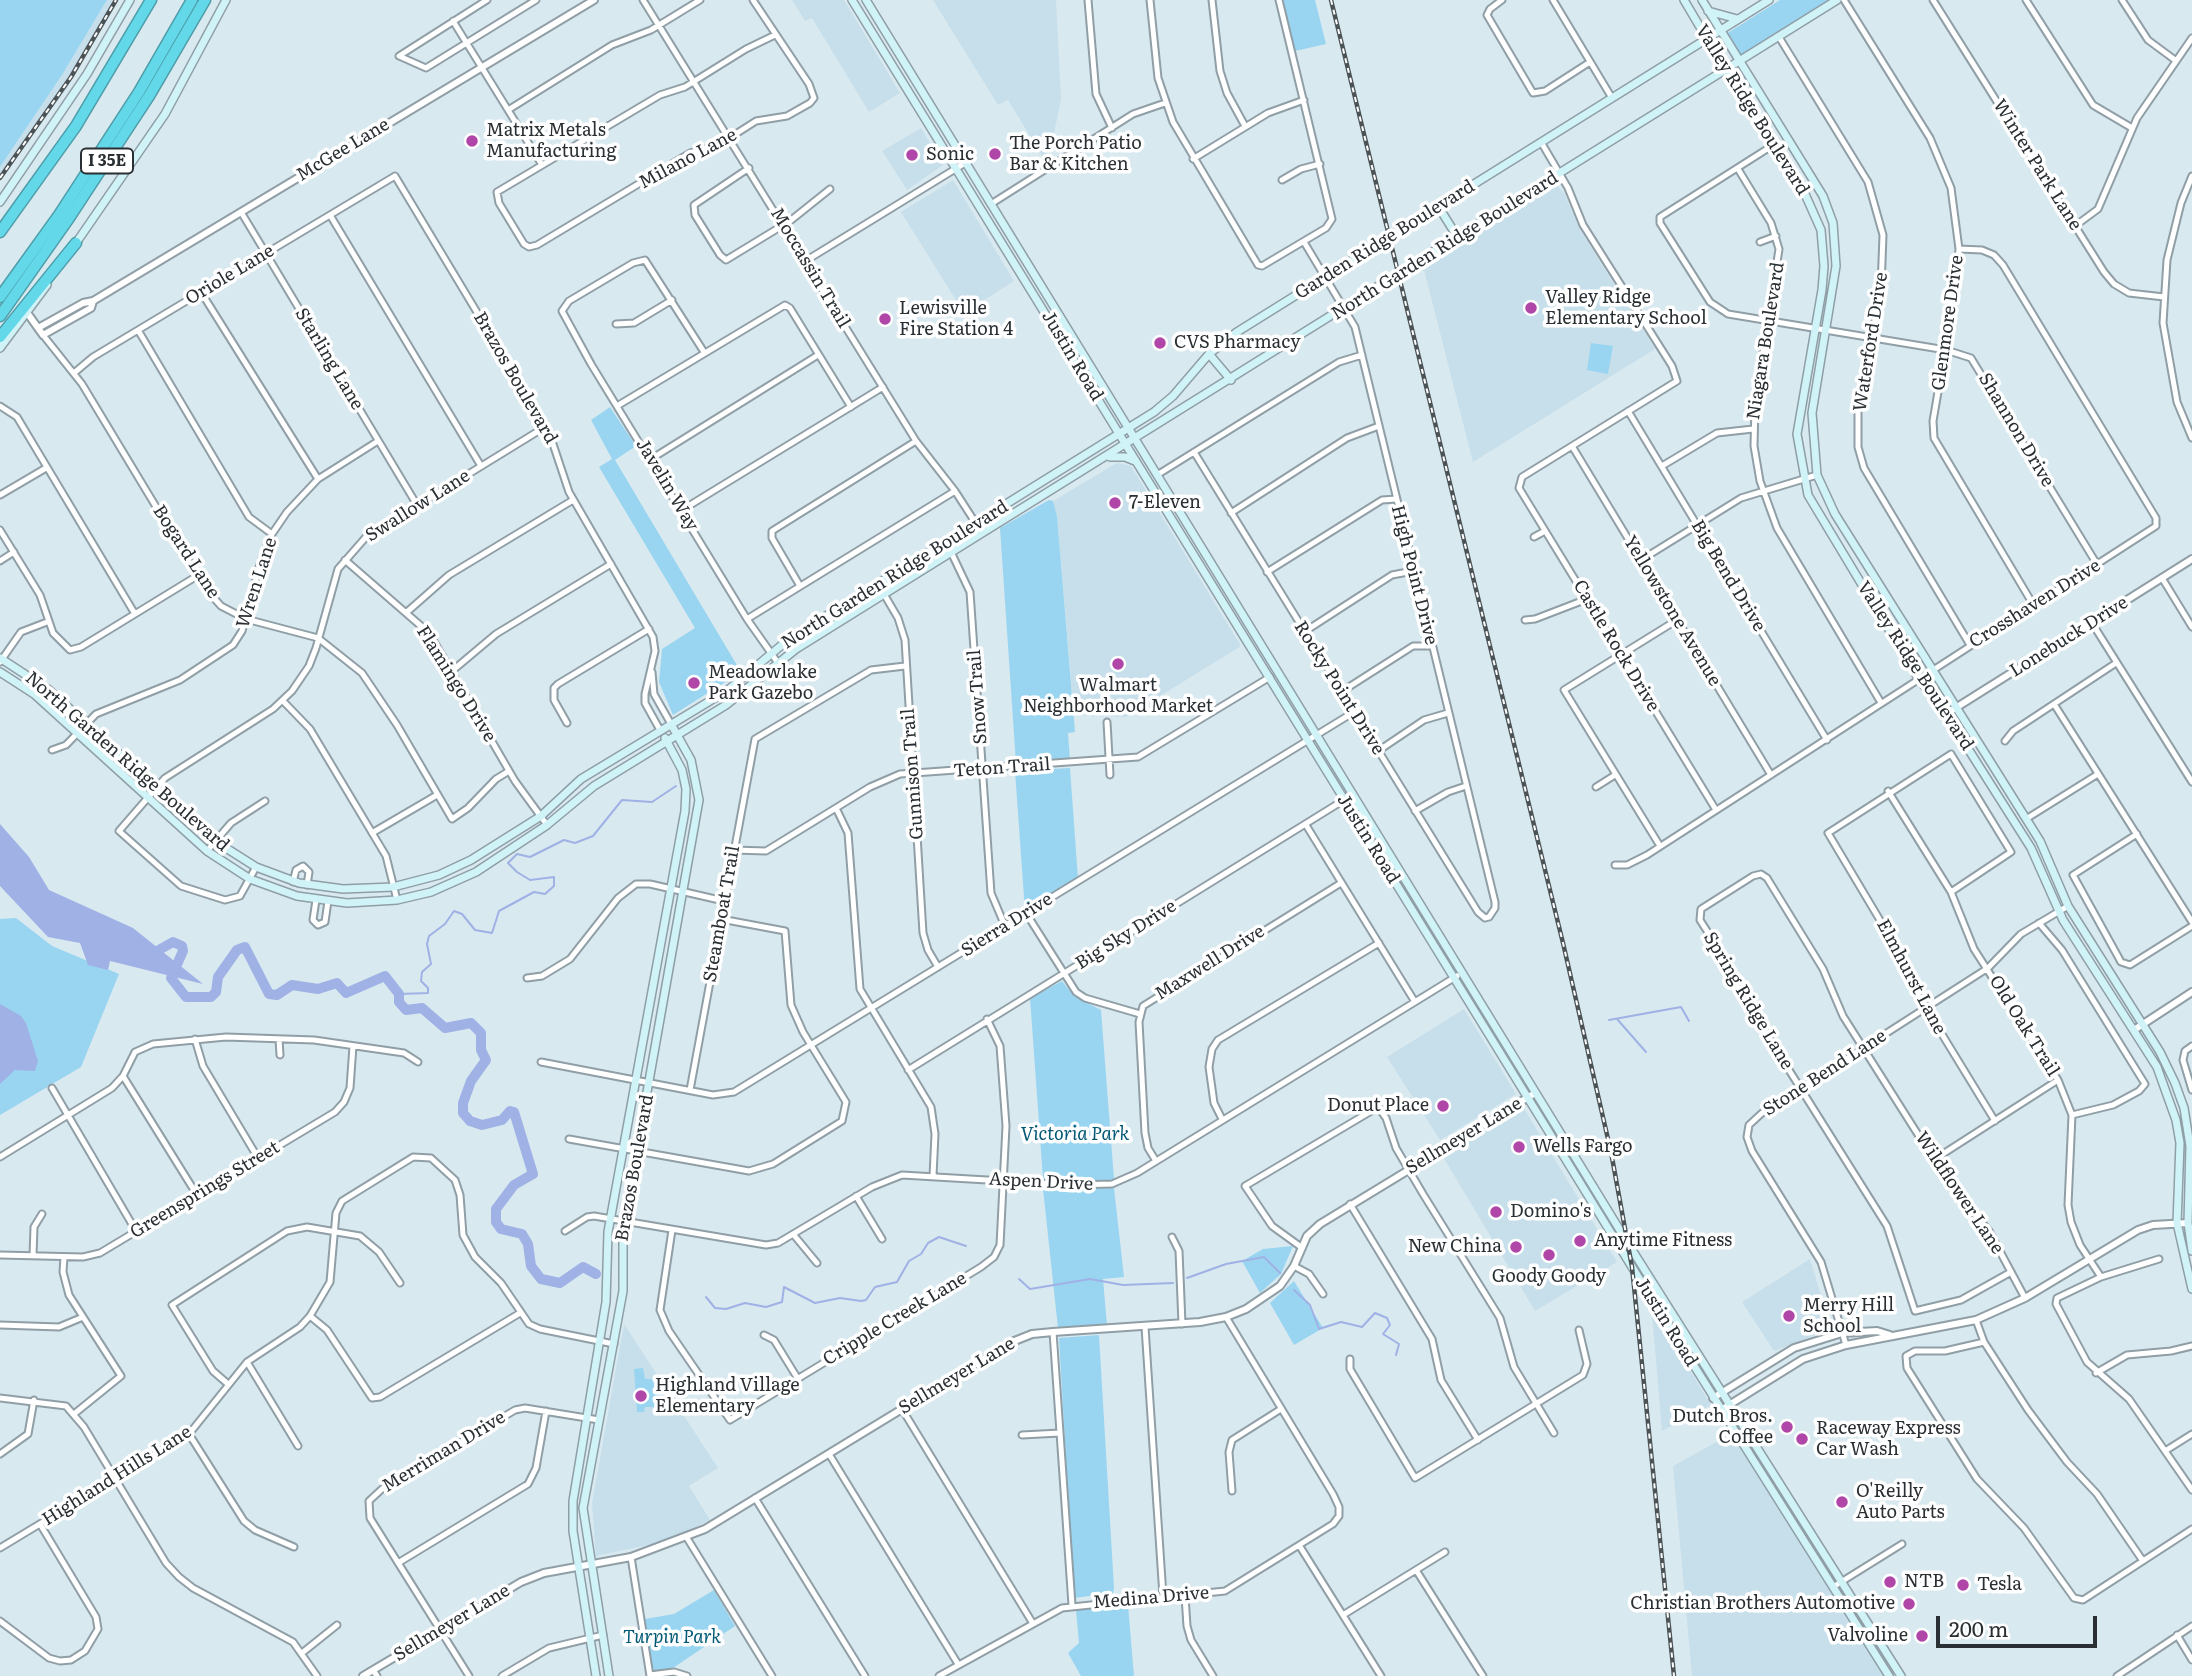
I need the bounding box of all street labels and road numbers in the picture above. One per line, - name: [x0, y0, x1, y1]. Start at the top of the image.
- street label: Valley Ridge Boulevard: [1691, 21, 1813, 199]
- street label: Winter Park Lane: [1988, 96, 2086, 234]
- street label: McGee Lane: [293, 114, 393, 186]
- street label: Milano Lane: [635, 124, 741, 194]
- road number: I 35E: [81, 148, 133, 174]
- street label: North Garden Ridge Boulevard: [1328, 167, 1562, 325]
- street label: Garden Ridge Boulevard: [1291, 176, 1479, 304]
- street label: Moccassin Trail: [766, 204, 854, 332]
- street label: Oriole Lane: [182, 240, 278, 310]
- street label: Glenmore Drive: [1928, 254, 1968, 392]
- street label: Niagara Boulevard: [1743, 261, 1789, 421]
- street label: Waterford Drive: [1849, 271, 1893, 413]
- street label: Starling Lane: [290, 304, 368, 414]
- street label: Justin Road: [1037, 307, 1107, 405]
- street label: Brazos Boulevard: [468, 308, 562, 448]
- street label: Shannon Drive: [1974, 369, 2058, 491]
- street label: Javelin Way: [631, 435, 703, 535]
- street label: Swallow Lane: [362, 465, 474, 547]
- street label: North Garden Ridge Boulevard: [778, 496, 1012, 654]
- street label: Bogard Lane: [148, 501, 224, 603]
- street label: High Point Drive: [1386, 503, 1442, 647]
- street label: Big Bend Drive: [1686, 516, 1770, 636]
- street label: Yellowstone Avenue: [1619, 532, 1725, 690]
- street label: Wren Lane: [232, 535, 282, 631]
- street label: Crosshaven Drive: [1965, 555, 2105, 653]
- street label: Castle Rock Drive: [1568, 576, 1664, 716]
- street label: Valley Ridge Boulevard: [1852, 577, 1978, 755]
- street label: Lonebuck Drive: [2006, 592, 2132, 682]
- street label: Rocky Point Drive: [1289, 617, 1389, 759]
- street label: Flamingo Drive: [412, 622, 500, 746]
- street label: Snow Trail: [964, 649, 992, 745]
- street label: North Garden Ridge Boulevard: [21, 667, 233, 857]
- street label: Gunnison Trail: [898, 708, 928, 840]
- street label: Teton Trail: [953, 754, 1051, 782]
- street label: Justin Road: [1332, 790, 1404, 888]
- street label: Steamboat Trail: [699, 844, 745, 984]
- street label: Sierra Drive: [957, 888, 1057, 962]
- street label: Big Sky Drive: [1072, 896, 1180, 974]
- street label: Elmhurst Lane: [1872, 916, 1950, 1038]
- street label: Maxwell Drive: [1151, 921, 1269, 1005]
- street label: Spring Ridge Lane: [1698, 928, 1798, 1074]
- street label: Old Oak Trail: [1984, 972, 2064, 1080]
- street label: Stone Bend Lane: [1759, 1025, 1891, 1121]
- street label: Brazos Boulevard: [611, 1093, 659, 1243]
- street label: Sellmeyer Lane: [1402, 1093, 1526, 1179]
- street label: Wildflower Lane: [1910, 1128, 2008, 1258]
- street label: Greensprings Street: [126, 1137, 284, 1243]
- street label: Aspen Drive: [988, 1168, 1094, 1196]
- street label: Cripple Creek Lane: [819, 1268, 971, 1370]
- street label: Justin Road: [1630, 1273, 1702, 1371]
- street label: Sellmeyer Lane: [895, 1333, 1019, 1419]
- street label: Merriman Drive: [379, 1407, 509, 1497]
- street label: Highland Hills Lane: [38, 1421, 196, 1531]
- street label: Sellmeyer Lane: [390, 1580, 514, 1666]
- street label: Medina Drive: [1092, 1582, 1210, 1614]

